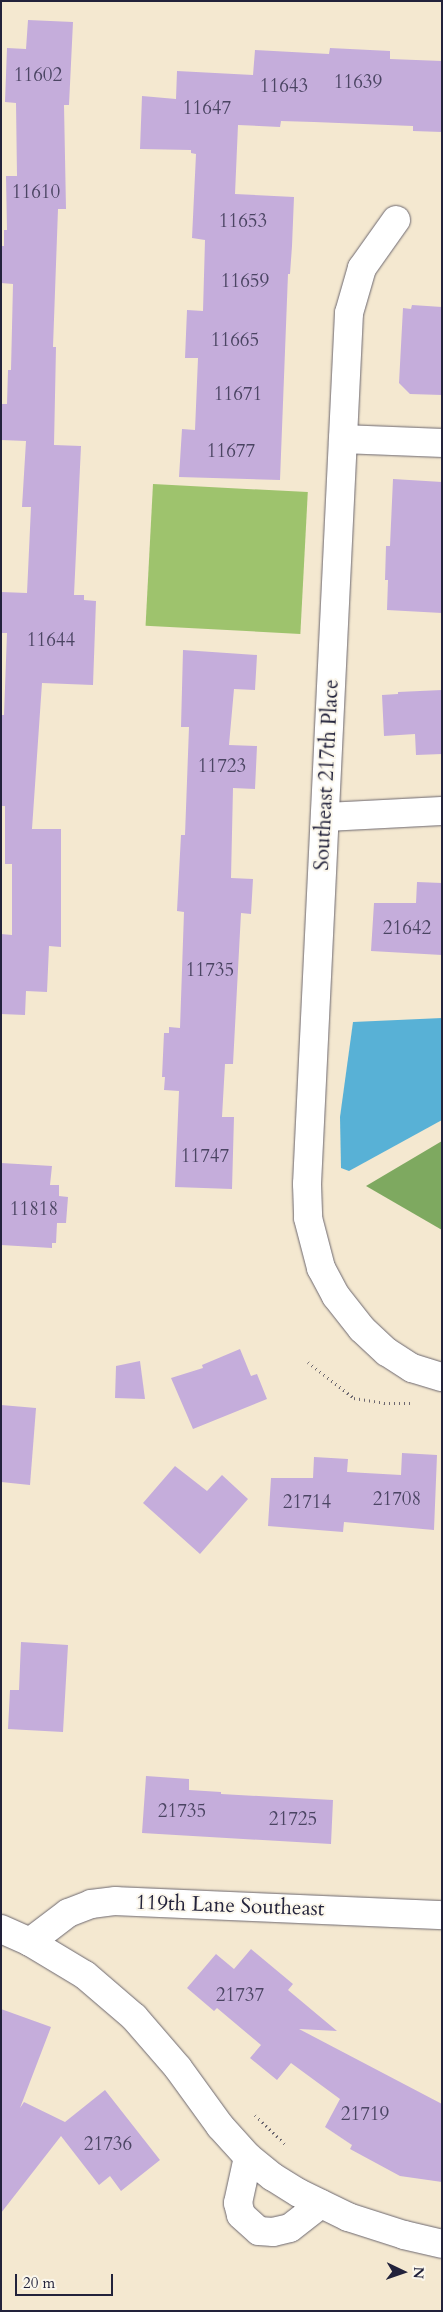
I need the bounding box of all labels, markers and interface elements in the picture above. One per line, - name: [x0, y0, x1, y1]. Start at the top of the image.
- house number: 11602: [14, 65, 62, 87]
- house number: 11639: [334, 72, 382, 94]
- house number: 11643: [260, 76, 308, 98]
- house number: 11647: [183, 98, 231, 120]
- house number: 11610: [12, 182, 60, 204]
- house number: 11653: [219, 211, 267, 233]
- house number: 11659: [221, 271, 269, 293]
- house number: 11665: [211, 330, 259, 352]
- house number: 11671: [214, 384, 262, 406]
- house number: 11677: [207, 441, 255, 463]
- house number: 11644: [27, 630, 75, 652]
- street label: Southeast 217th Place: [309, 679, 345, 871]
- house number: 11723: [198, 756, 246, 778]
- house number: 21642: [383, 918, 431, 940]
- house number: 11735: [186, 960, 234, 982]
- house number: 11747: [181, 1146, 229, 1168]
- house number: 11818: [10, 1199, 58, 1221]
- house number: 21708: [373, 1489, 421, 1511]
- house number: 21714: [283, 1492, 331, 1514]
- house number: 21735: [158, 1801, 206, 1823]
- house number: 21725: [269, 1809, 317, 1831]
- street label: 119th Lane Southeast: [135, 1890, 325, 1922]
- house number: 21737: [216, 1985, 264, 2007]
- house number: 21719: [341, 2104, 389, 2126]
- house number: 21736: [84, 2134, 132, 2156]
- north arrow: [378, 2247, 428, 2297]
- scale bar: [18, 2264, 115, 2296]
- text: N: [409, 2266, 428, 2279]
- text: 20 m: [23, 2273, 55, 2293]

